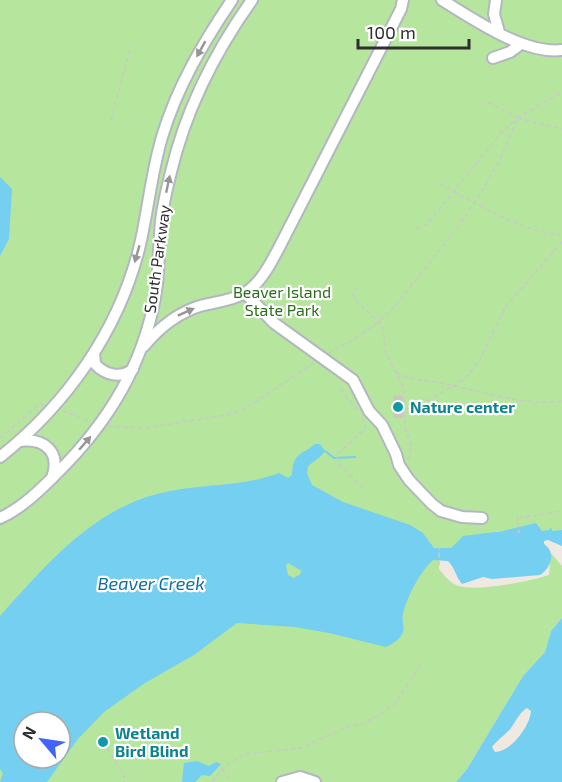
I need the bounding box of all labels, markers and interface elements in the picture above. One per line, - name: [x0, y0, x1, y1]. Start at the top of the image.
- scale bar: [358, 12, 469, 50]
- text: 100 m: [367, 21, 416, 43]
- one-way arrow: [196, 41, 206, 58]
- one-way arrow: [164, 174, 173, 193]
- street label: South Parkway: [139, 203, 174, 314]
- one-way arrow: [132, 245, 141, 263]
- park label: Beaver Island State Park: [233, 282, 331, 319]
- one-way arrow: [178, 307, 196, 317]
- place label: Nature center: [410, 397, 515, 416]
- marker: Nature center: [391, 400, 405, 414]
- one-way arrow: [78, 436, 92, 451]
- water label: Beaver Creek: [97, 572, 205, 594]
- north arrow: [12, 710, 72, 770]
- text: N: [17, 723, 40, 742]
- place label: Wetland Bird Blind: [115, 723, 189, 760]
- marker: Wetland Bird Blind: [96, 735, 110, 749]

